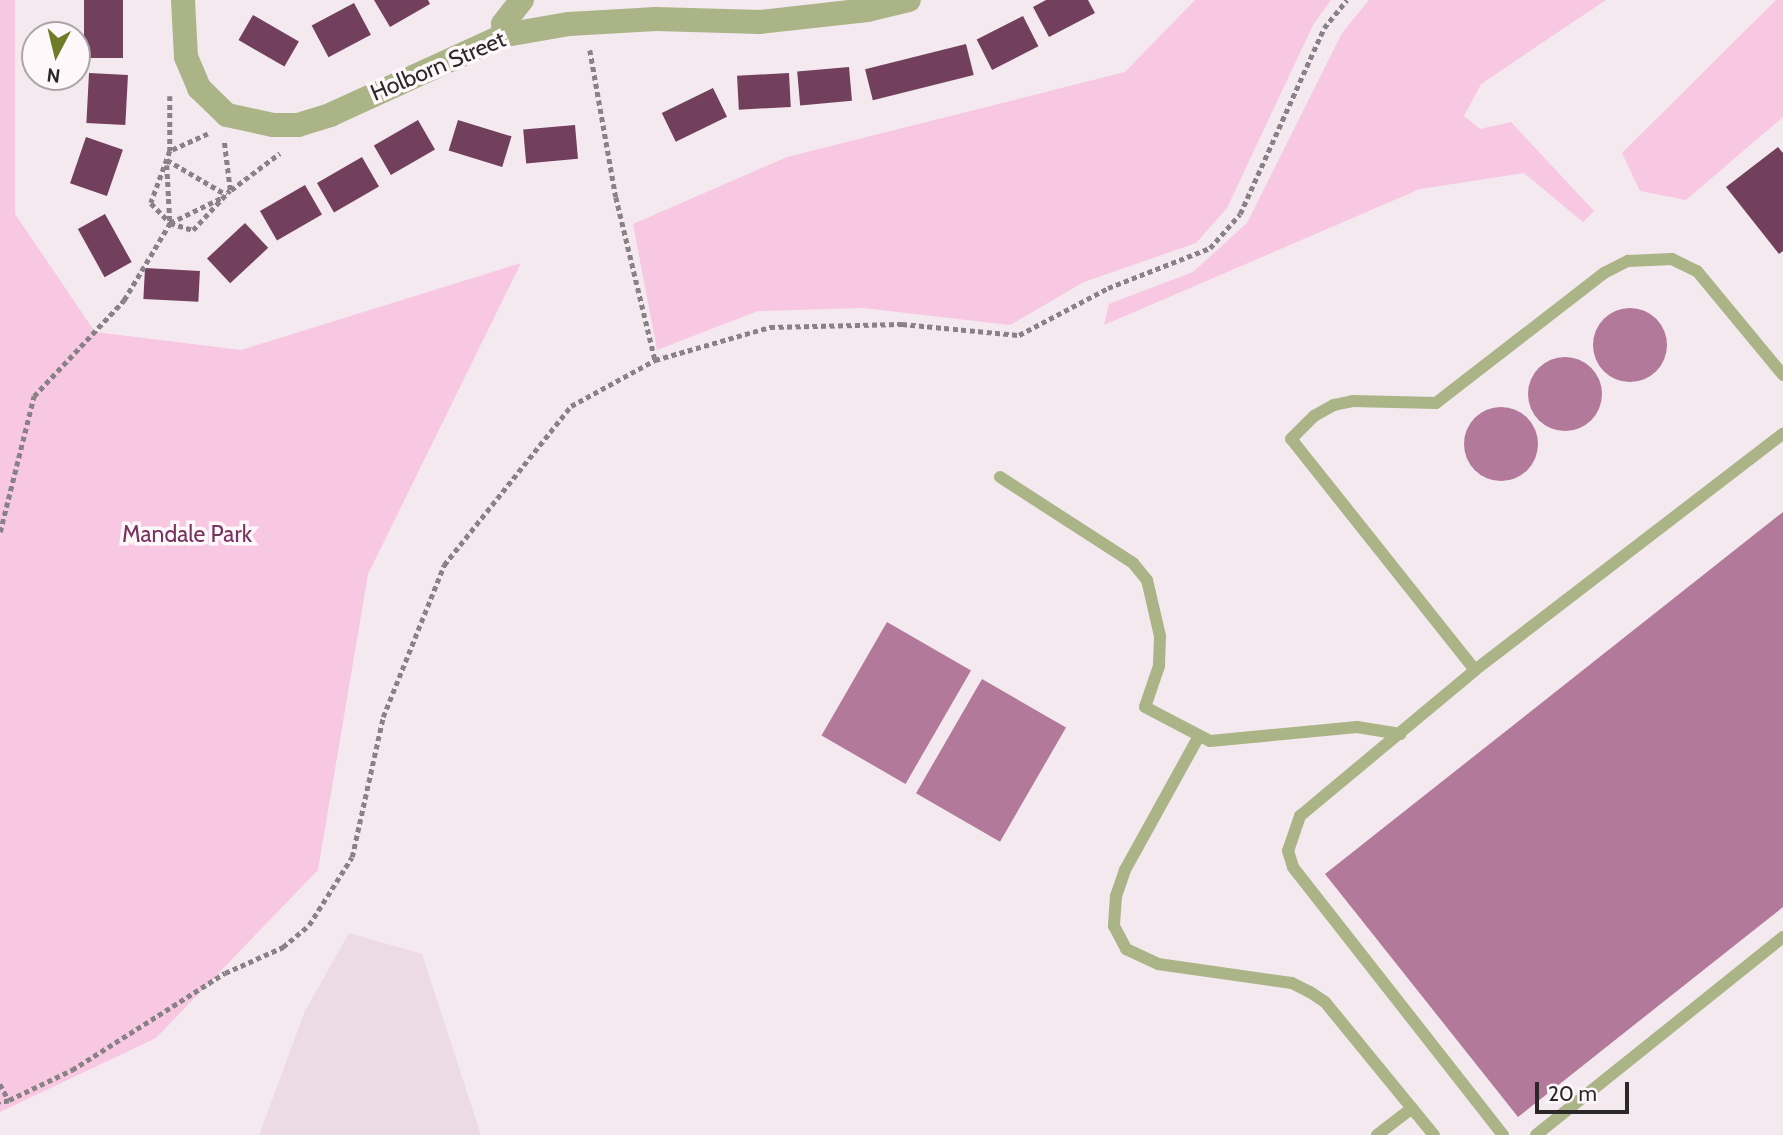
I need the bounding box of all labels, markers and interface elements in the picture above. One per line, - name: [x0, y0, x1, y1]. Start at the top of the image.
- north arrow: [21, 21, 91, 91]
- street label: Holborn Street: [366, 25, 510, 107]
- text: N: [46, 63, 62, 88]
- park label: Mandale Park: [122, 520, 252, 548]
- scale bar: [1538, 1068, 1632, 1112]
- text: 20 m: [1548, 1081, 1597, 1106]

